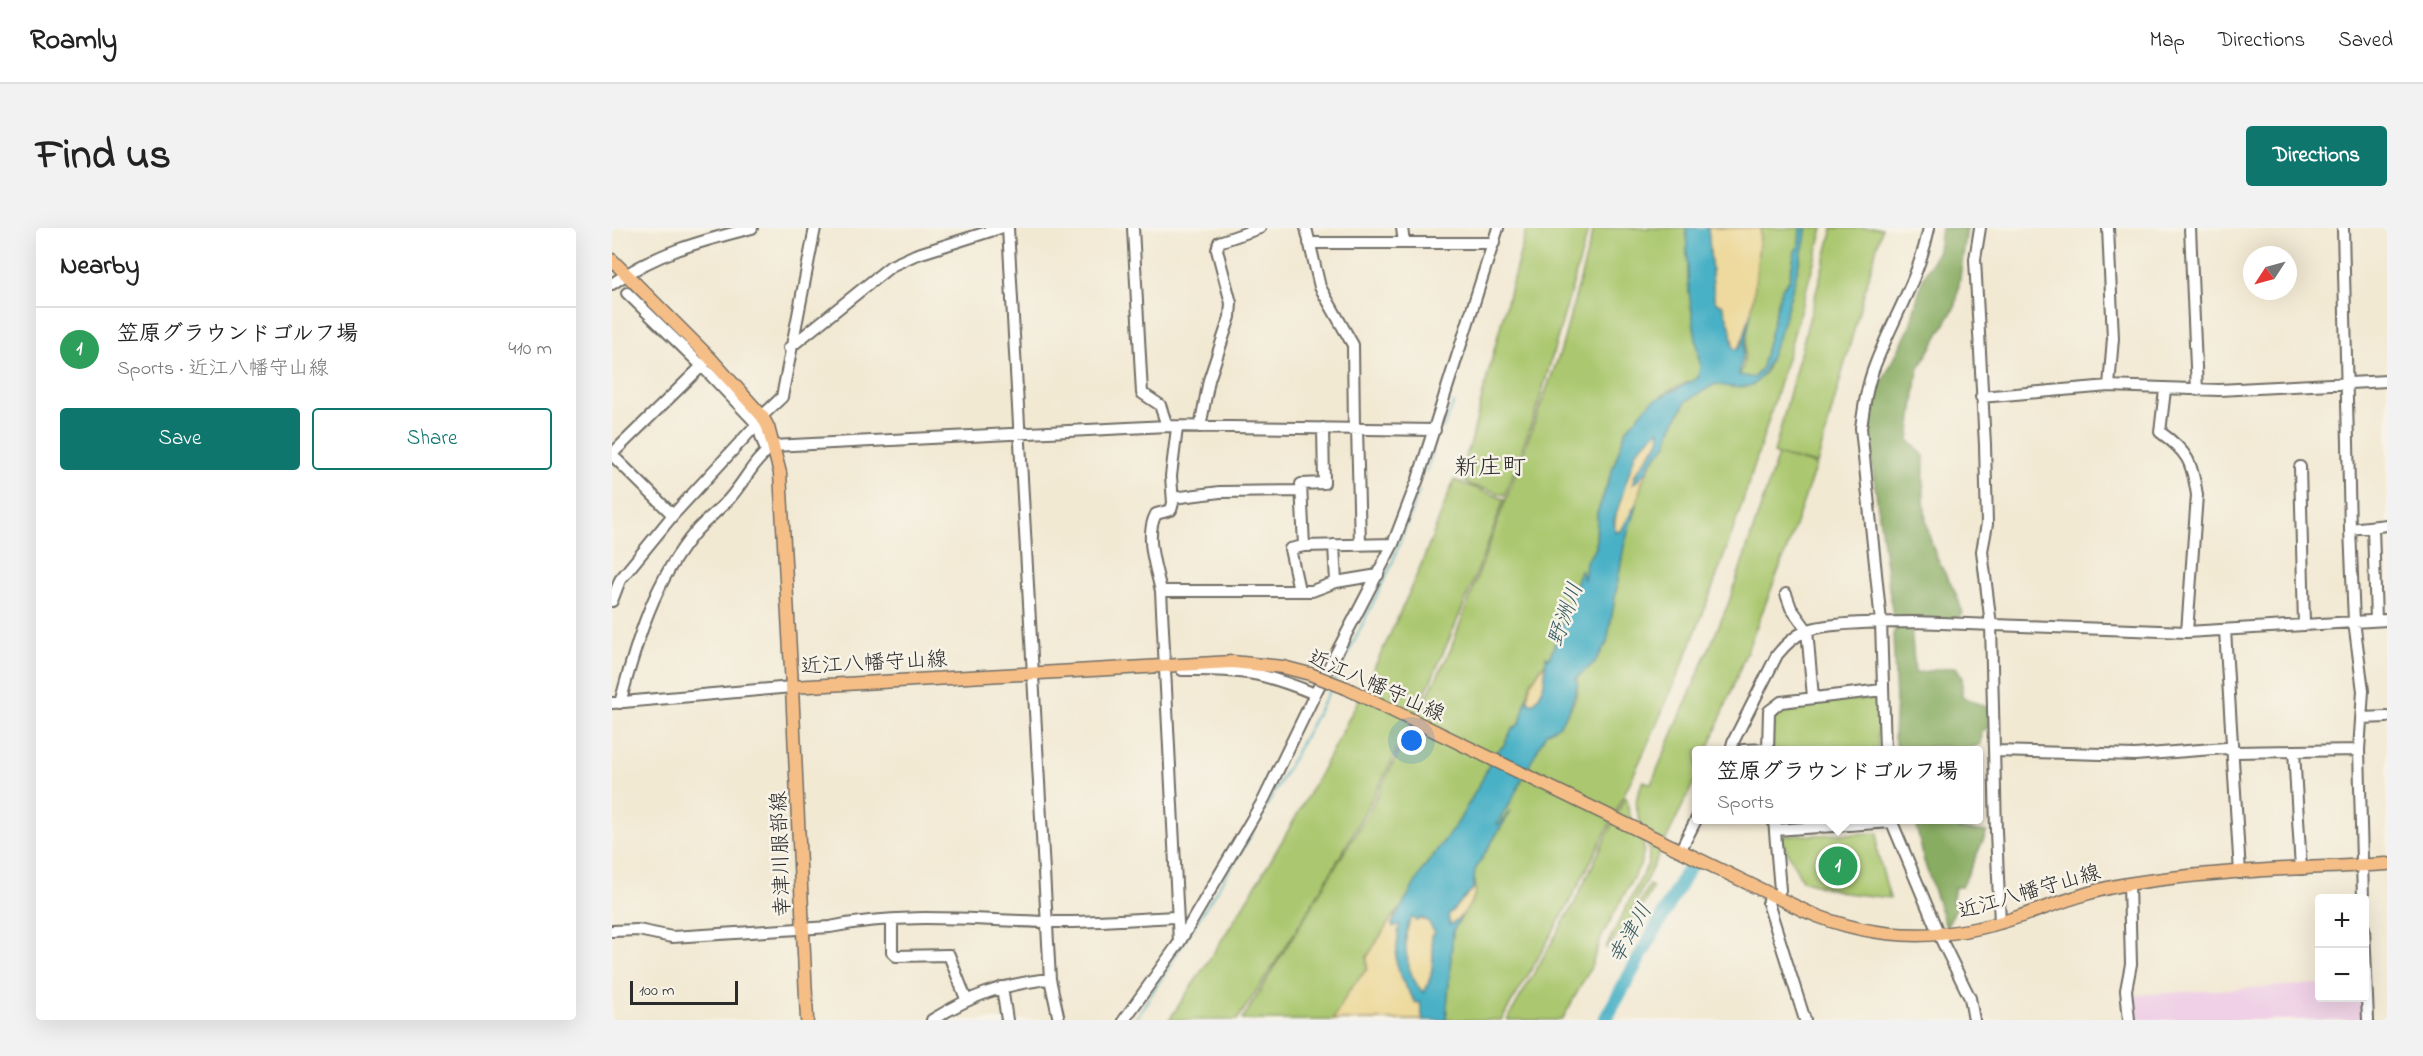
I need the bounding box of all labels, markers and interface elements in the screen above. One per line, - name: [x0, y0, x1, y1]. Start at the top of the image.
- text: Roamly: [30, 21, 117, 62]
- text: Map: [2149, 26, 2185, 56]
- text: Directions: [2218, 26, 2305, 56]
- text: Saved: [2338, 26, 2393, 56]
- text: Find us: [36, 126, 171, 187]
- button: Directions: [2246, 126, 2387, 186]
- north arrow: [2243, 246, 2297, 300]
- text: Nearby: [60, 248, 139, 286]
- text: 笠原グラウンドゴルフ場: [117, 319, 358, 351]
- text: 1: [76, 335, 83, 364]
- text: 410 m: [508, 335, 552, 364]
- text: Sports · 近江八幡守山線: [117, 355, 328, 384]
- button: Save: [60, 408, 300, 470]
- button: Share: [312, 408, 552, 470]
- district label: 新庄町: [1454, 451, 1526, 486]
- water label: 野洲川: [1540, 579, 1593, 652]
- street label: 近江八幡守山線: [1303, 643, 1449, 730]
- street label: 近江八幡守山線: [800, 645, 948, 683]
- your location: [1397, 726, 1426, 755]
- popup: [1692, 746, 1983, 824]
- text: 笠原グラウンドゴルフ場: [1717, 757, 1958, 789]
- text: Sports: [1717, 789, 1774, 818]
- street label: 幸津川服部線: [765, 790, 799, 917]
- pin: 1: [1818, 844, 1858, 888]
- street label: 近江八幡守山線: [1955, 858, 2104, 928]
- map controls: [2315, 894, 2369, 1002]
- button: +: [2315, 894, 2369, 948]
- water label: 幸津川: [1602, 898, 1662, 971]
- button: −: [2315, 948, 2369, 1002]
- scale bar: [630, 978, 738, 1006]
- text: 100 m: [639, 979, 674, 1003]

